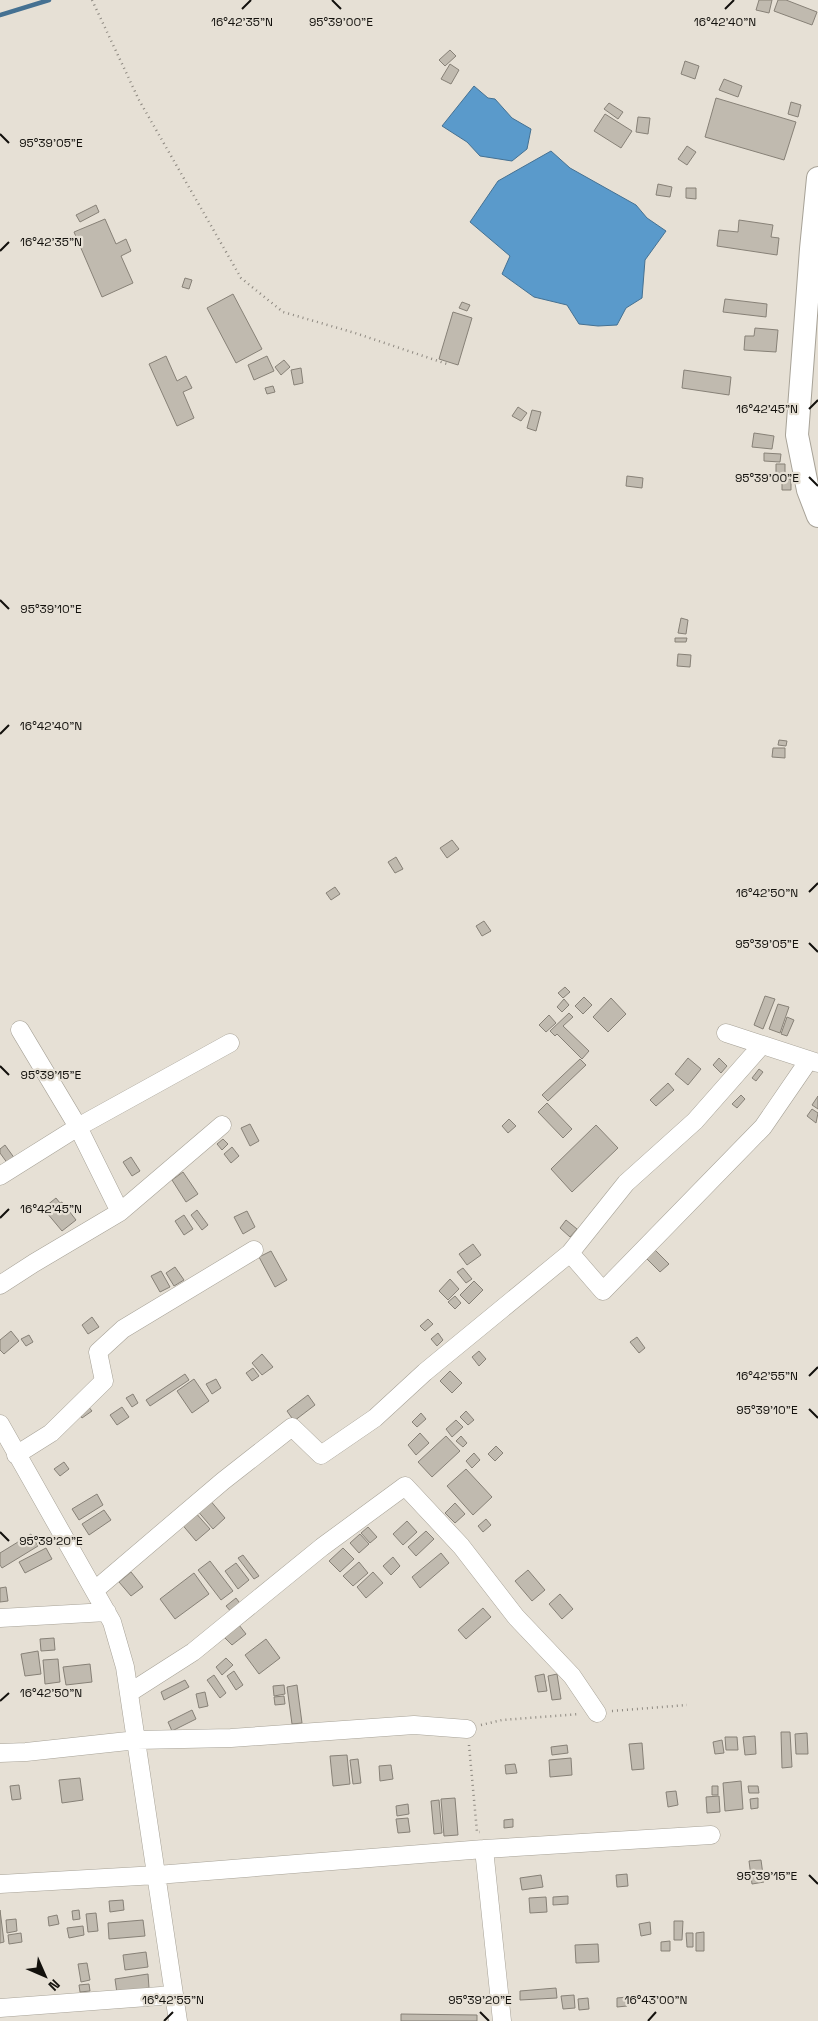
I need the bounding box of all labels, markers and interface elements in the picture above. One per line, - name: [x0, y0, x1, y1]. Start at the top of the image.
- text: 16°42'35"N: [211, 14, 273, 30]
- text: 95°39'00"E: [309, 14, 373, 30]
- text: 16°42'40"N: [694, 14, 756, 30]
- text: 95°39'05"E: [19, 135, 83, 151]
- text: 16°42'35"N: [20, 234, 82, 250]
- text: 16°42'45"N: [736, 401, 798, 417]
- text: 95°39'00"E: [735, 470, 799, 486]
- text: 95°39'10"E: [20, 601, 82, 617]
- text: 16°42'40"N: [20, 718, 82, 734]
- text: 16°42'50"N: [736, 885, 798, 901]
- text: 95°39'05"E: [735, 936, 799, 952]
- text: 95°39'15"E: [21, 1067, 82, 1083]
- text: 16°42'45"N: [20, 1201, 82, 1217]
- text: 16°42'55"N: [736, 1368, 798, 1384]
- text: 95°39'10"E: [736, 1402, 798, 1418]
- text: 95°39'20"E: [19, 1533, 83, 1549]
- text: 16°42'50"N: [20, 1685, 82, 1701]
- text: 95°39'15"E: [737, 1868, 798, 1884]
- north arrow: [20, 1951, 70, 2001]
- text: N: [45, 1976, 64, 1995]
- text: 16°42'55"N: [142, 1992, 204, 2008]
- text: 95°39'20"E: [448, 1992, 512, 2008]
- text: 16°43'00"N: [624, 1992, 688, 2008]

